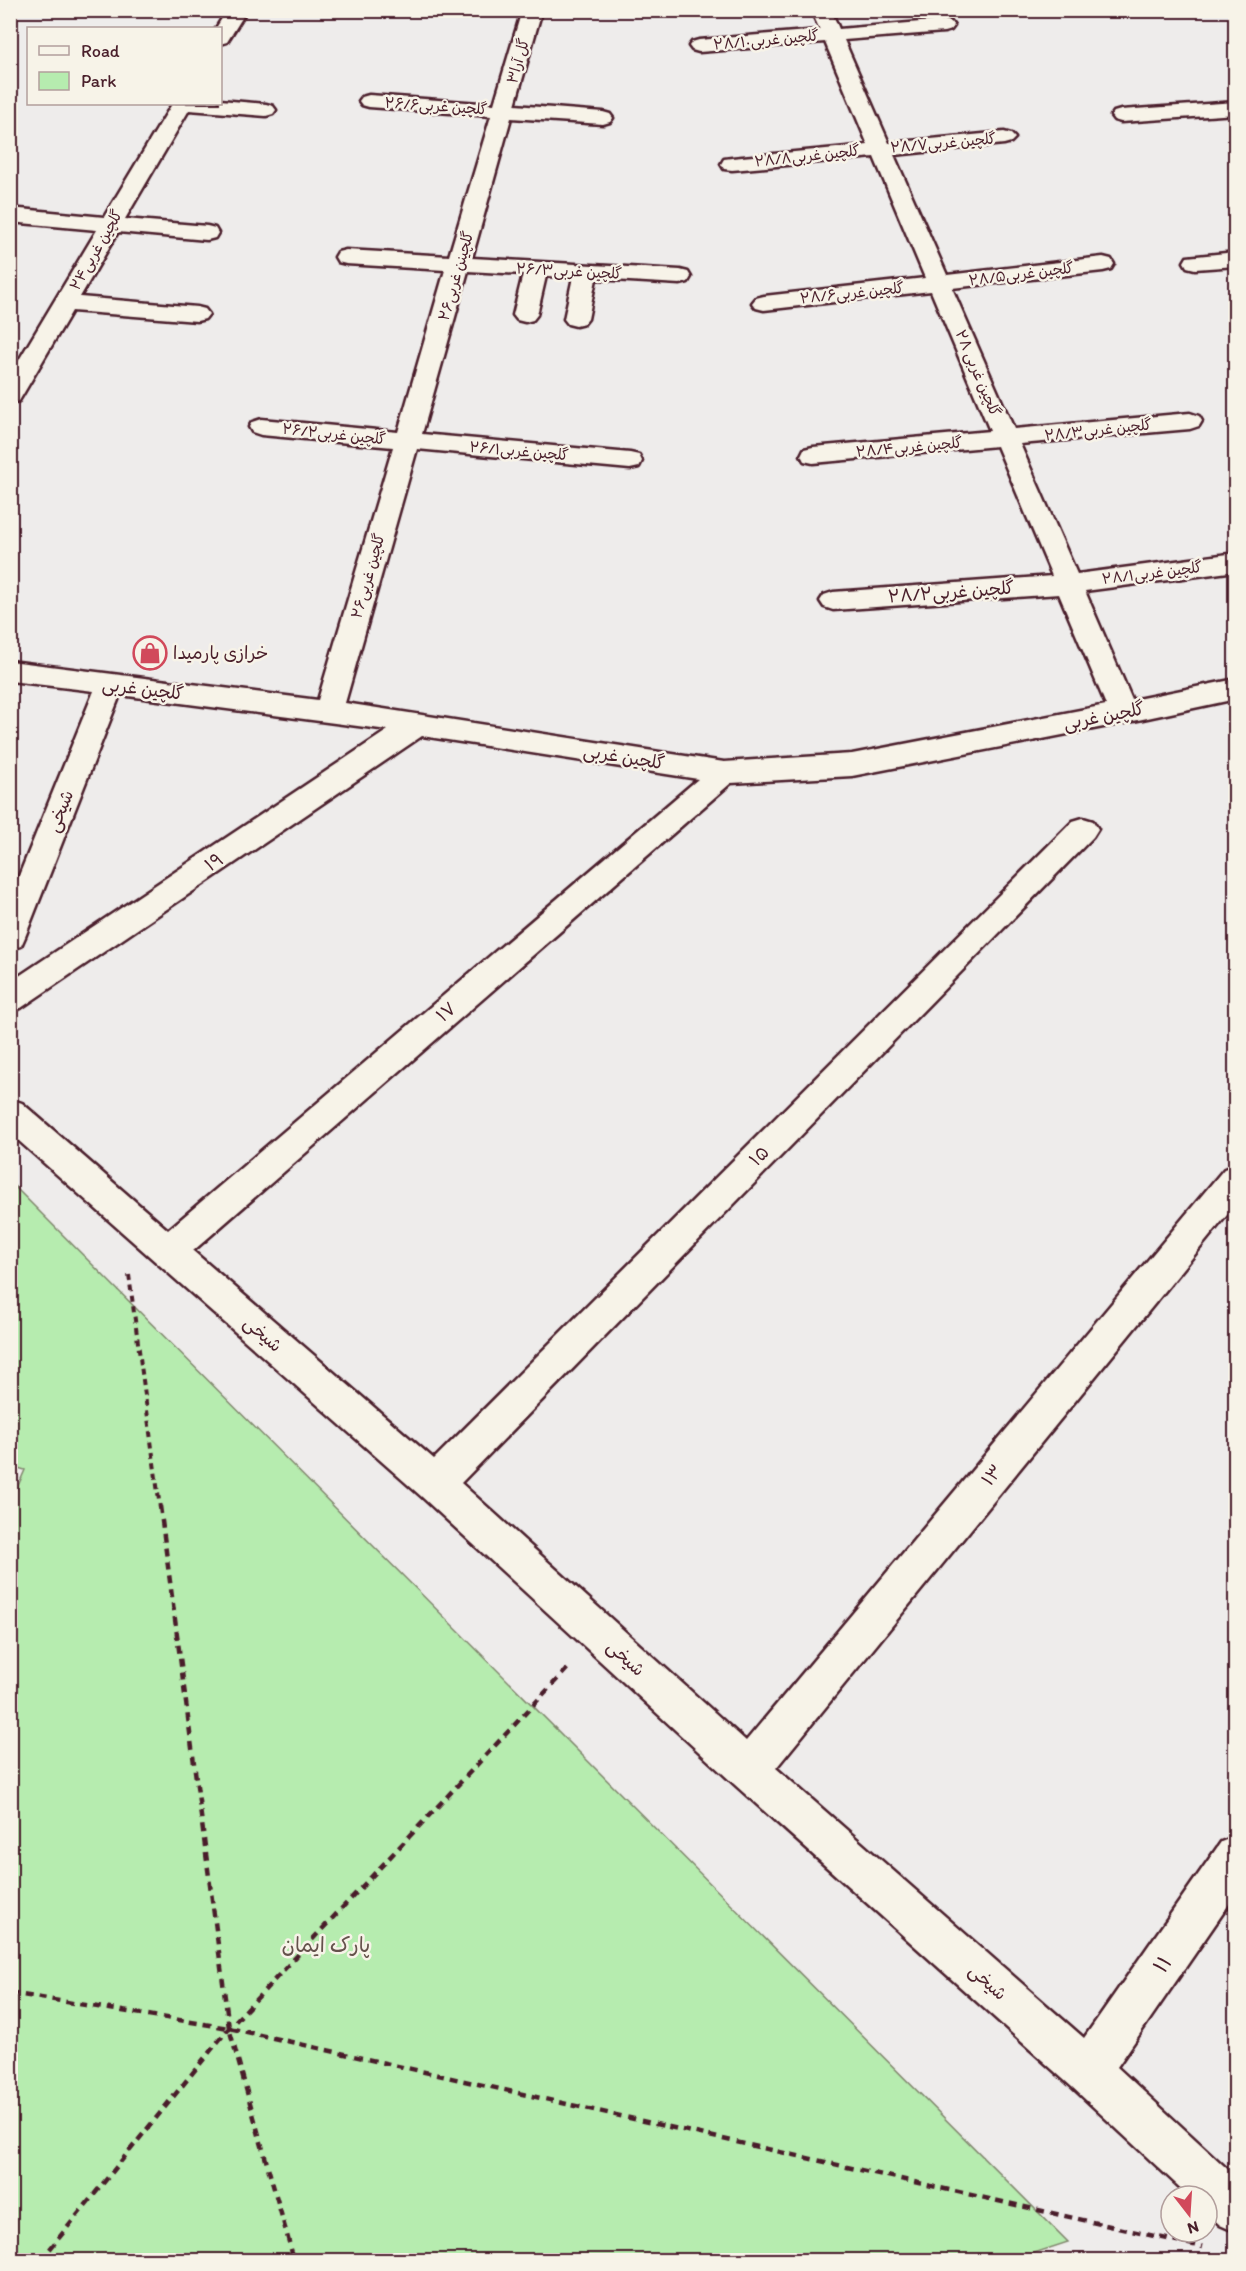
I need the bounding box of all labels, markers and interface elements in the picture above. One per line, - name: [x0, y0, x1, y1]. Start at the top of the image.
- street label: گلچین غربی۲۸/۱۰: [713, 26, 820, 55]
- legend: [27, 27, 222, 105]
- street label: گل آرا۳: [503, 36, 533, 86]
- text: Road: [81, 40, 120, 62]
- text: Park: [81, 70, 116, 92]
- street label: گلچین غربی۲۶/۶: [384, 93, 488, 120]
- street label: گلچین غربی۲۸/۷: [889, 129, 997, 158]
- street label: گلچین غربی۲۸/۸: [753, 142, 861, 171]
- street label: گلچین غربی۲۴: [66, 207, 127, 294]
- street label: گلچینن غربی۲۶: [435, 229, 478, 323]
- street label: گلچین غربی۲۶/۳: [515, 259, 623, 284]
- street label: گلچین غربی۲۸/۵: [967, 259, 1075, 290]
- street label: گلچین غربی۲۸/۶: [799, 279, 905, 308]
- street label: گلچین غربی ۲۸: [951, 327, 1004, 419]
- street label: گلچین غربی۲۸/۳: [1044, 415, 1153, 446]
- street label: گلچین غربی۲۶/۲: [281, 420, 387, 449]
- street label: گلچین غربی۲۸/۴: [855, 433, 963, 462]
- street label: گلچین غربی۲۶/۱: [469, 438, 569, 465]
- street label: گلچین غربی۲۶: [347, 531, 390, 621]
- street label: گلچین غربی۲۸/۱: [1101, 558, 1203, 589]
- street label: گلچین غربی۲۸/۲: [887, 577, 1015, 608]
- shop icon: خرازی پارمیدا: [132, 635, 168, 671]
- place label: خرازی پارمیدا: [173, 642, 268, 665]
- street label: گلچین غربی: [101, 673, 185, 706]
- street label: گلچین غربی: [1062, 697, 1147, 736]
- street label: گلچین غربی: [582, 740, 667, 775]
- street label: شیخی: [42, 787, 78, 835]
- street label: ۱۹: [200, 848, 228, 876]
- street label: ۱۷: [432, 997, 460, 1027]
- street label: ۱۵: [745, 1142, 773, 1170]
- street label: شیخی: [239, 1311, 287, 1357]
- street label: ۱۳: [977, 1460, 1007, 1490]
- street label: شیخی: [602, 1635, 650, 1681]
- park label: پارک ایمان: [282, 1932, 370, 1958]
- street label: ۱۱: [1147, 1951, 1177, 1977]
- street label: شیخی: [964, 1959, 1012, 2005]
- north arrow: [1159, 2184, 1219, 2244]
- text: N: [1185, 2217, 1201, 2239]

